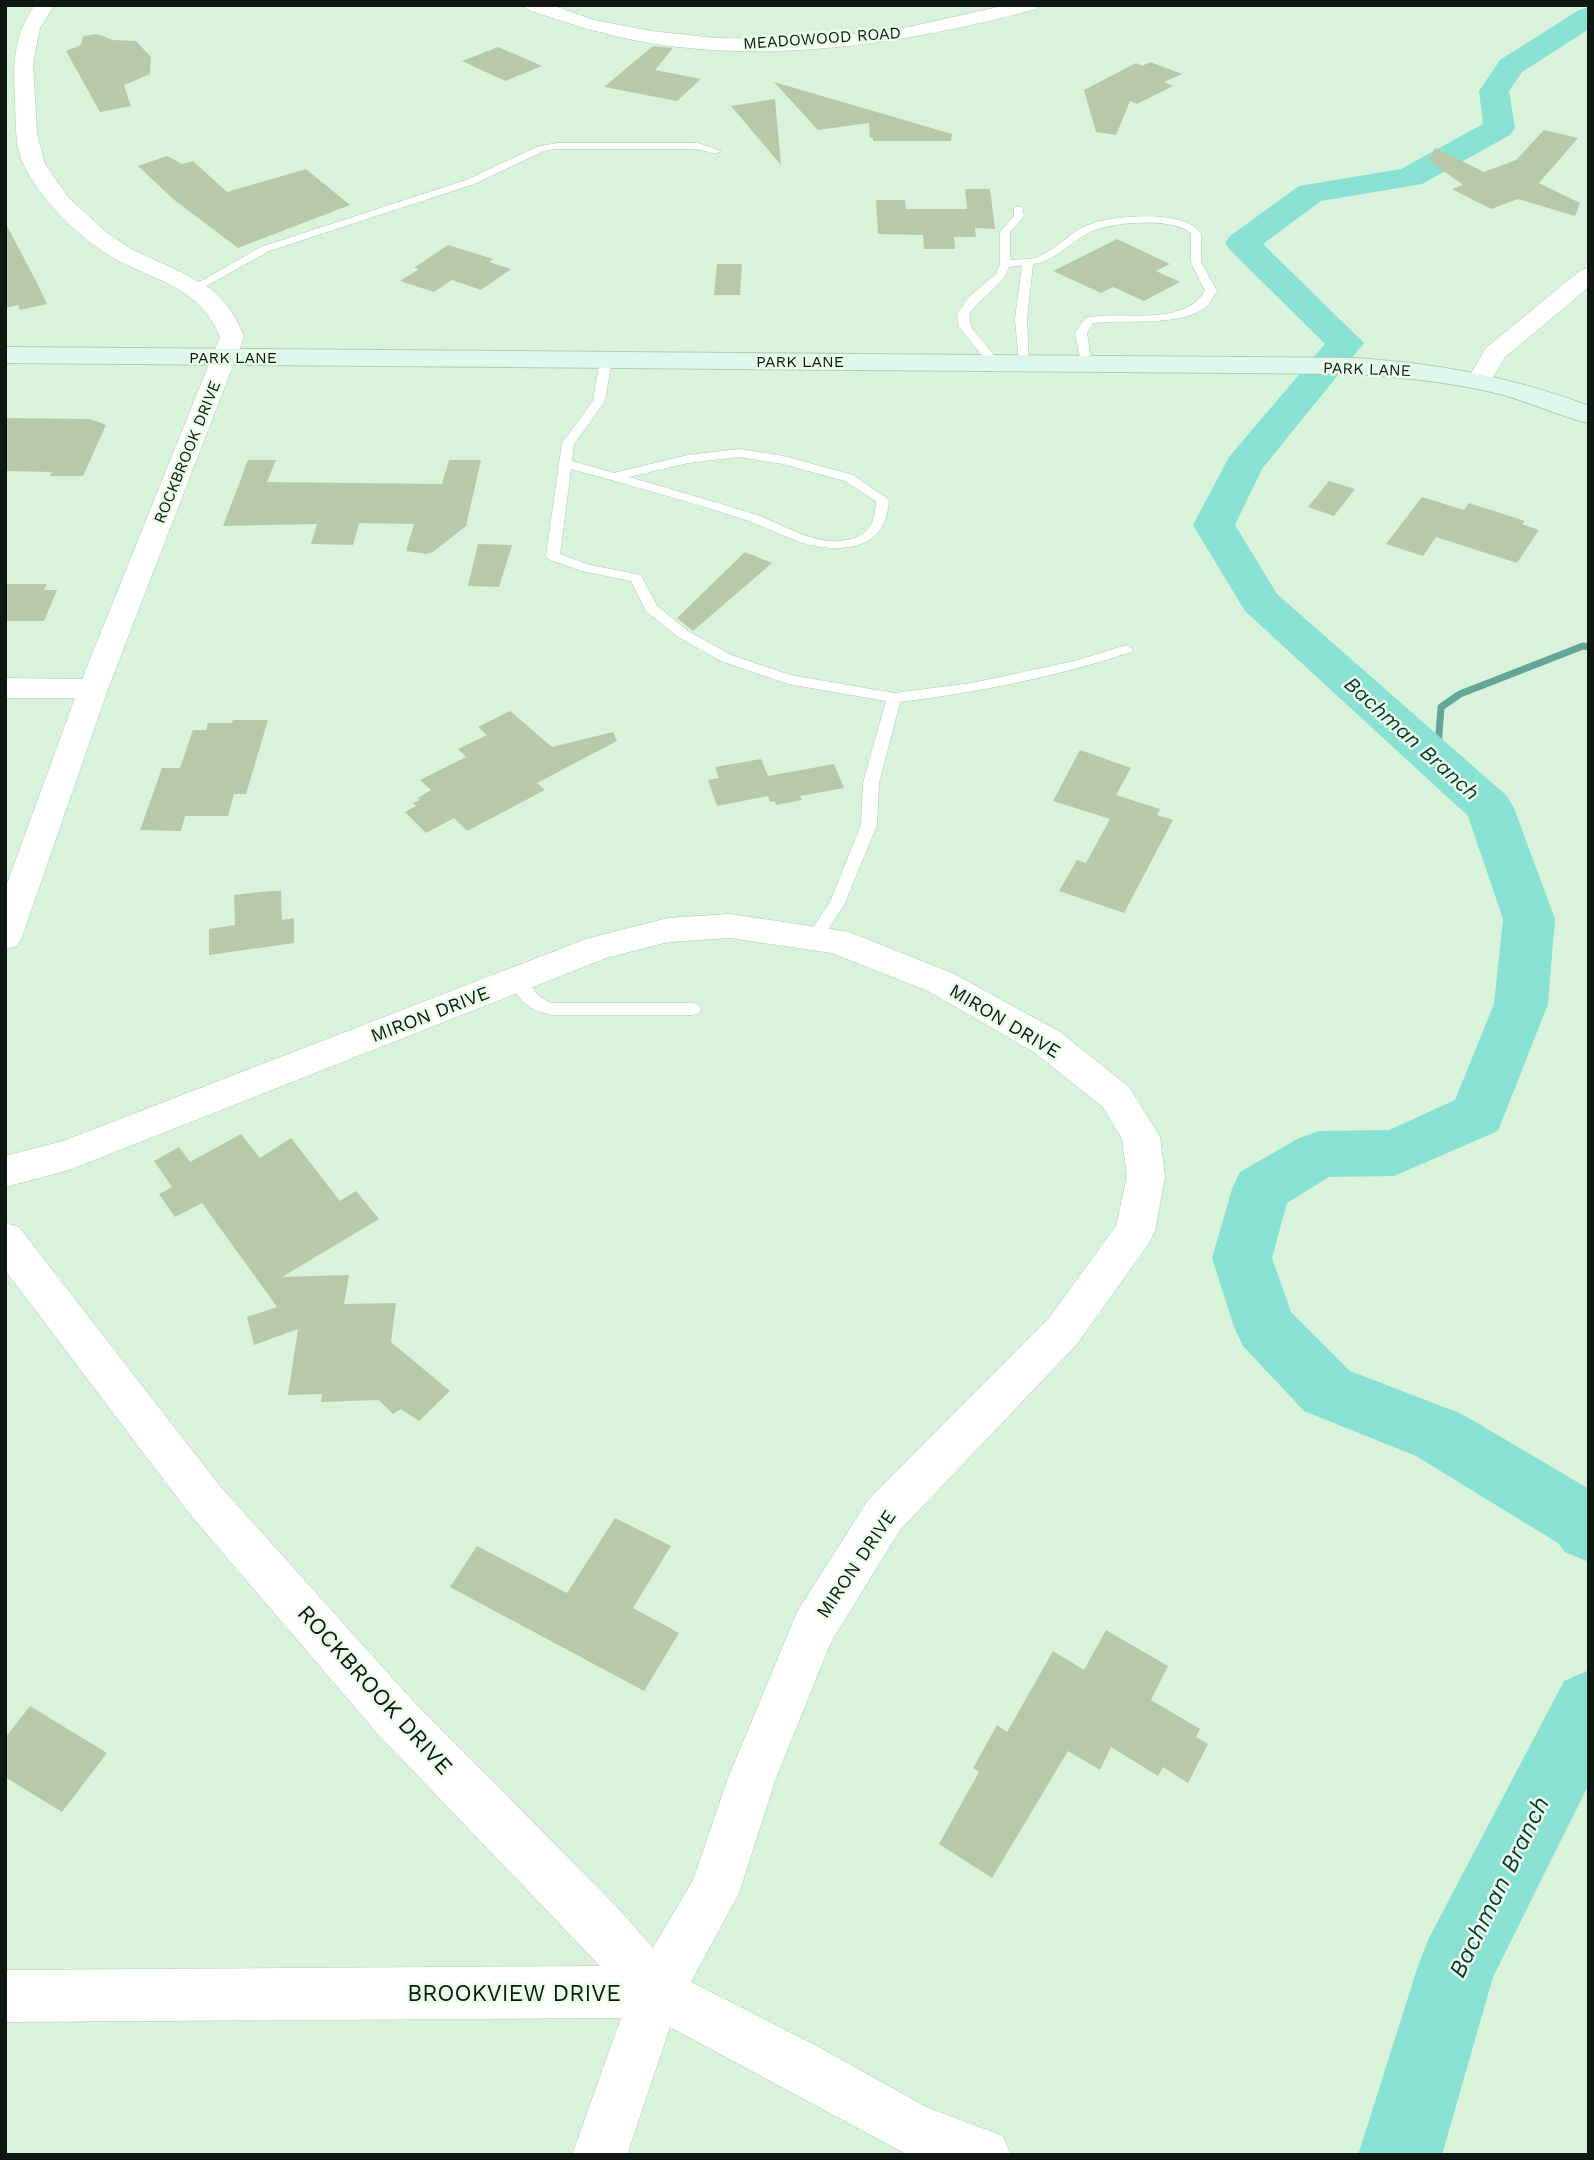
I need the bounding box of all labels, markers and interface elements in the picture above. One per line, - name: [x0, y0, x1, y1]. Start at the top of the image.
- street label: MEADOWOOD ROAD: [742, 23, 902, 53]
- street label: PARK LANE: [189, 348, 277, 367]
- street label: PARK LANE: [756, 352, 844, 371]
- street label: PARK LANE: [1323, 358, 1411, 380]
- street label: ROCKBROOK DRIVE: [150, 378, 224, 526]
- water label: Bachman Branch: [1339, 671, 1485, 805]
- street label: MIRON DRIVE: [945, 979, 1065, 1063]
- street label: MIRON DRIVE: [367, 981, 493, 1047]
- street label: MIRON DRIVE: [811, 1506, 901, 1622]
- street label: ROCKBROOK DRIVE: [292, 1600, 458, 1780]
- water label: Bachman Branch: [1443, 1792, 1555, 1982]
- street label: BROOKVIEW DRIVE: [407, 1980, 621, 2007]

